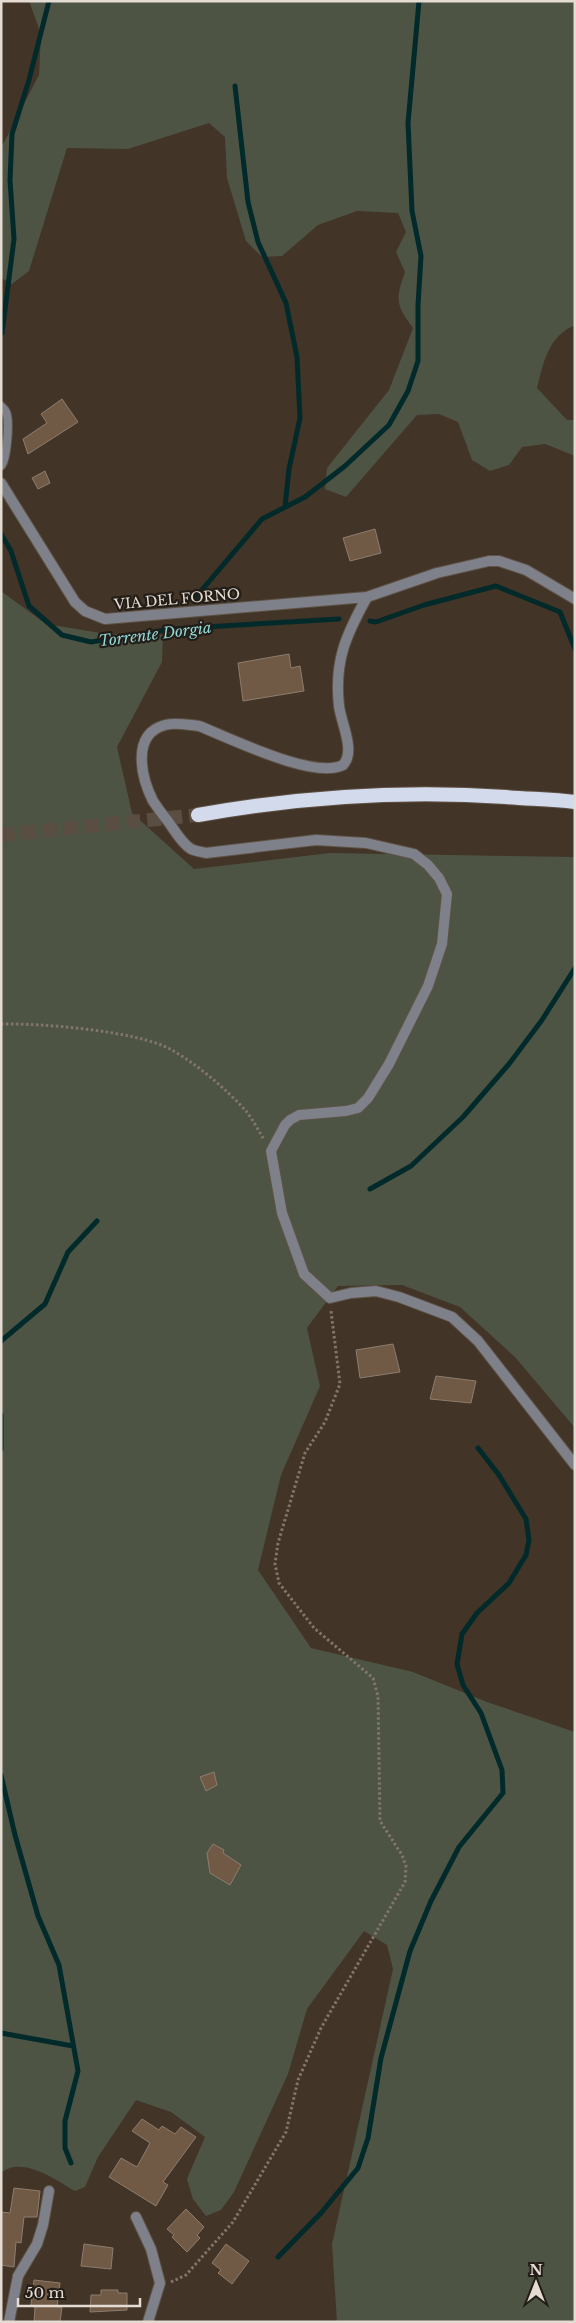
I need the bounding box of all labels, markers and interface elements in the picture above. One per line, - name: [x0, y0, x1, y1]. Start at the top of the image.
- street label: VIA DEL FORNO: [112, 585, 241, 614]
- water label: Torrente Dorgia: [98, 618, 212, 650]
- north arrow: [511, 2258, 561, 2308]
- text: N: [529, 2261, 543, 2279]
- scale bar: [18, 2276, 140, 2308]
- text: 50 m: [25, 2283, 65, 2302]

